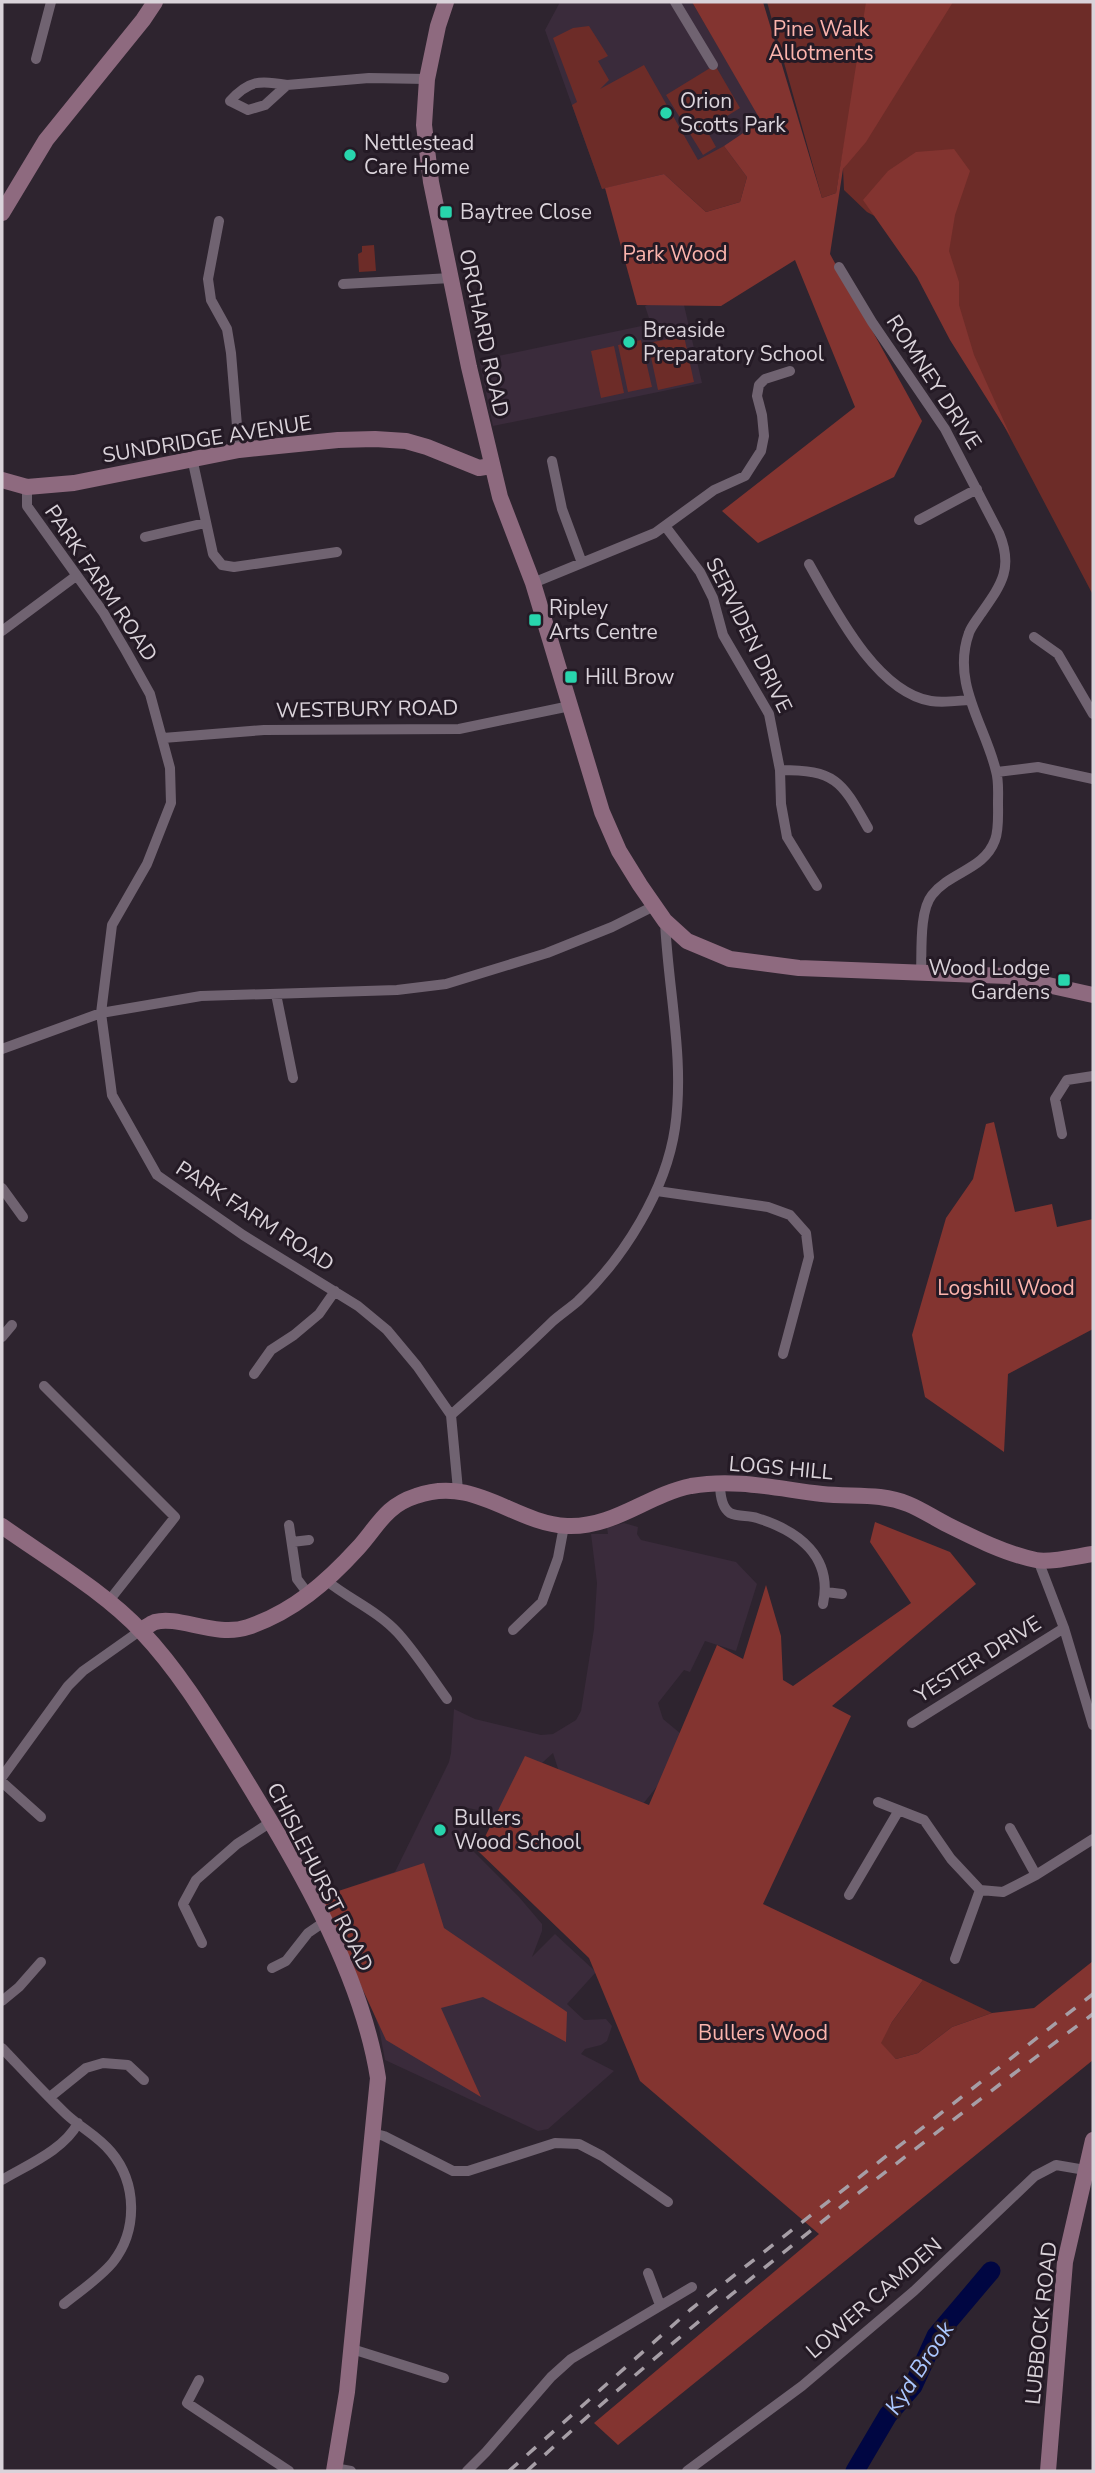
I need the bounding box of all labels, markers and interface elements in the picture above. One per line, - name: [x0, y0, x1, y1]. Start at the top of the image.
- park label: Pine Walk Allotments: [768, 15, 874, 67]
- place label: Orion Scotts Park: [680, 87, 786, 139]
- marker: Orion Scotts Park: [658, 105, 674, 121]
- place label: Nettlestead Care Home: [364, 129, 474, 181]
- marker: Nettlestead Care Home: [342, 147, 358, 163]
- place label: Baytree Close: [460, 198, 592, 226]
- marker: Baytree Close: [438, 204, 454, 220]
- park label: Park Wood: [623, 240, 727, 268]
- street label: ORCHARD ROAD: [453, 246, 515, 420]
- street label: ROMNEY DRIVE: [880, 309, 988, 455]
- place label: Breaside Preparatory School: [643, 316, 825, 368]
- marker: Breaside Preparatory School: [621, 334, 637, 350]
- street label: SUNDRIDGE AVENUE: [101, 409, 313, 469]
- street label: PARK FARM ROAD: [38, 499, 164, 667]
- street label: SERVIDEN DRIVE: [699, 553, 799, 717]
- place label: Ripley Arts Centre: [549, 594, 658, 646]
- marker: Ripley Arts Centre: [527, 612, 543, 628]
- place label: Hill Brow: [585, 663, 675, 691]
- marker: Hill Brow: [563, 669, 579, 685]
- street label: WESTBURY ROAD: [276, 693, 458, 725]
- place label: Wood Lodge Gardens: [928, 954, 1050, 1006]
- marker: Wood Lodge Gardens: [1056, 972, 1072, 988]
- street label: PARK FARM ROAD: [170, 1154, 340, 1278]
- park label: Logshill Wood: [937, 1274, 1075, 1302]
- street label: LOGS HILL: [728, 1450, 835, 1487]
- street label: YESTER DRIVE: [909, 1609, 1046, 1709]
- street label: CHISLEHURST ROAD: [260, 1778, 380, 1976]
- place label: Bullers Wood School: [454, 1804, 582, 1856]
- marker: Bullers Wood School: [432, 1822, 448, 1838]
- park label: Bullers Wood: [698, 2019, 828, 2047]
- street label: LOWER CAMDEN: [800, 2231, 948, 2365]
- street label: LUBBOCK ROAD: [1019, 2240, 1063, 2406]
- water label: Kyd Brook: [878, 2315, 961, 2421]

